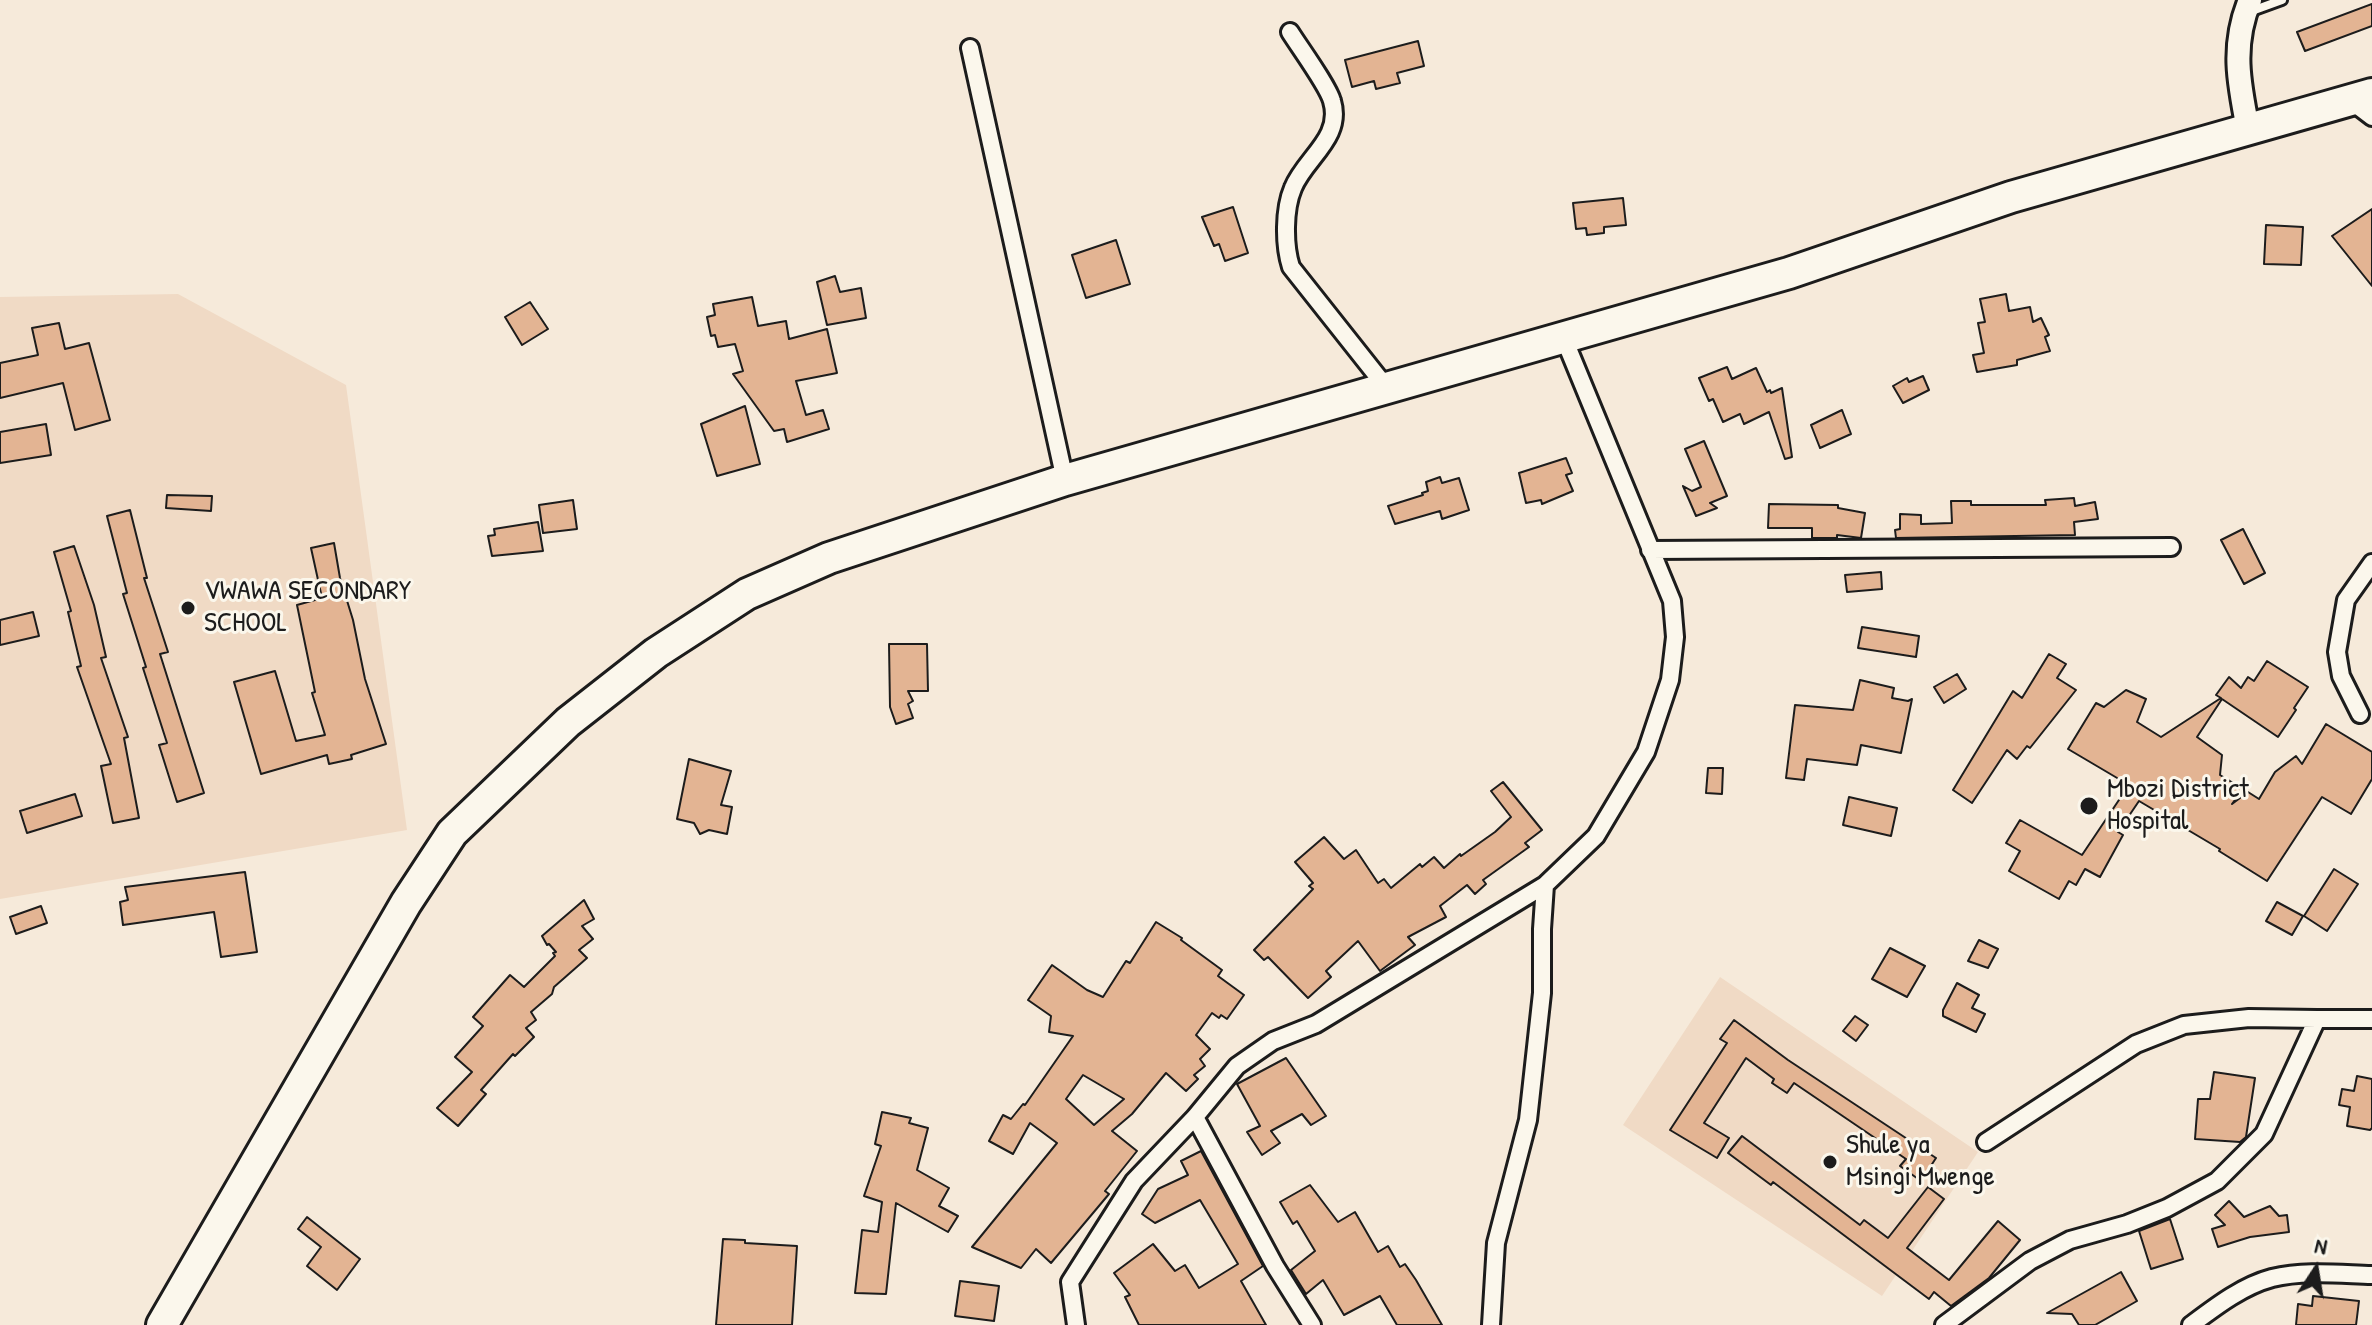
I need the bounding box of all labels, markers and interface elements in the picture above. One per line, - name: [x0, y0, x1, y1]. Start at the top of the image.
- place label: VWAWA SECONDARY SCHOOL: [204, 575, 411, 641]
- marker: VWAWA SECONDARY SCHOOL: [179, 599, 197, 617]
- place label: Mbozi District Hospital: [2107, 773, 2249, 839]
- marker: Mbozi District Hospital: [2078, 795, 2100, 817]
- place label: Shule ya Msingi Mwenge: [1846, 1129, 1995, 1195]
- marker: Shule ya Msingi Mwenge: [1821, 1153, 1839, 1171]
- north arrow: [2276, 1229, 2356, 1309]
- text: N: [2312, 1230, 2330, 1261]

